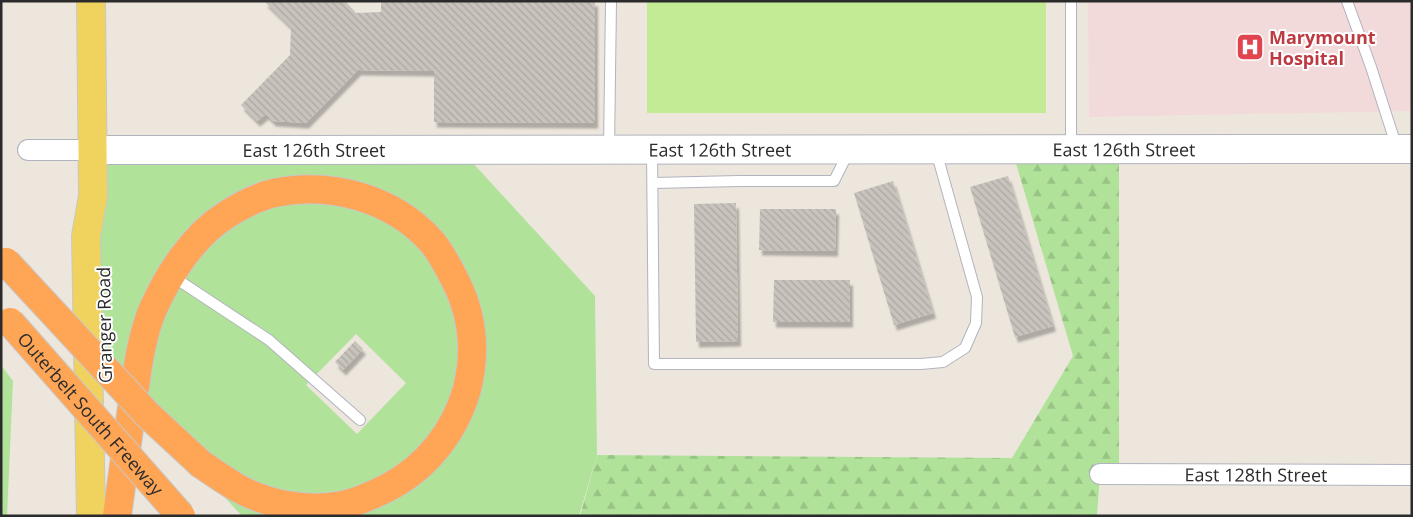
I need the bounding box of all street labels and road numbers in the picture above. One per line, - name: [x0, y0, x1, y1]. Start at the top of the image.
- street label: East 126th Street: [648, 137, 792, 162]
- street label: East 126th Street: [1052, 137, 1196, 161]
- street label: East 126th Street: [242, 138, 386, 162]
- street label: Granger Road: [91, 267, 117, 383]
- street label: Outerbelt South Freeway: [12, 327, 170, 501]
- street label: East 128th Street: [1184, 462, 1328, 487]

